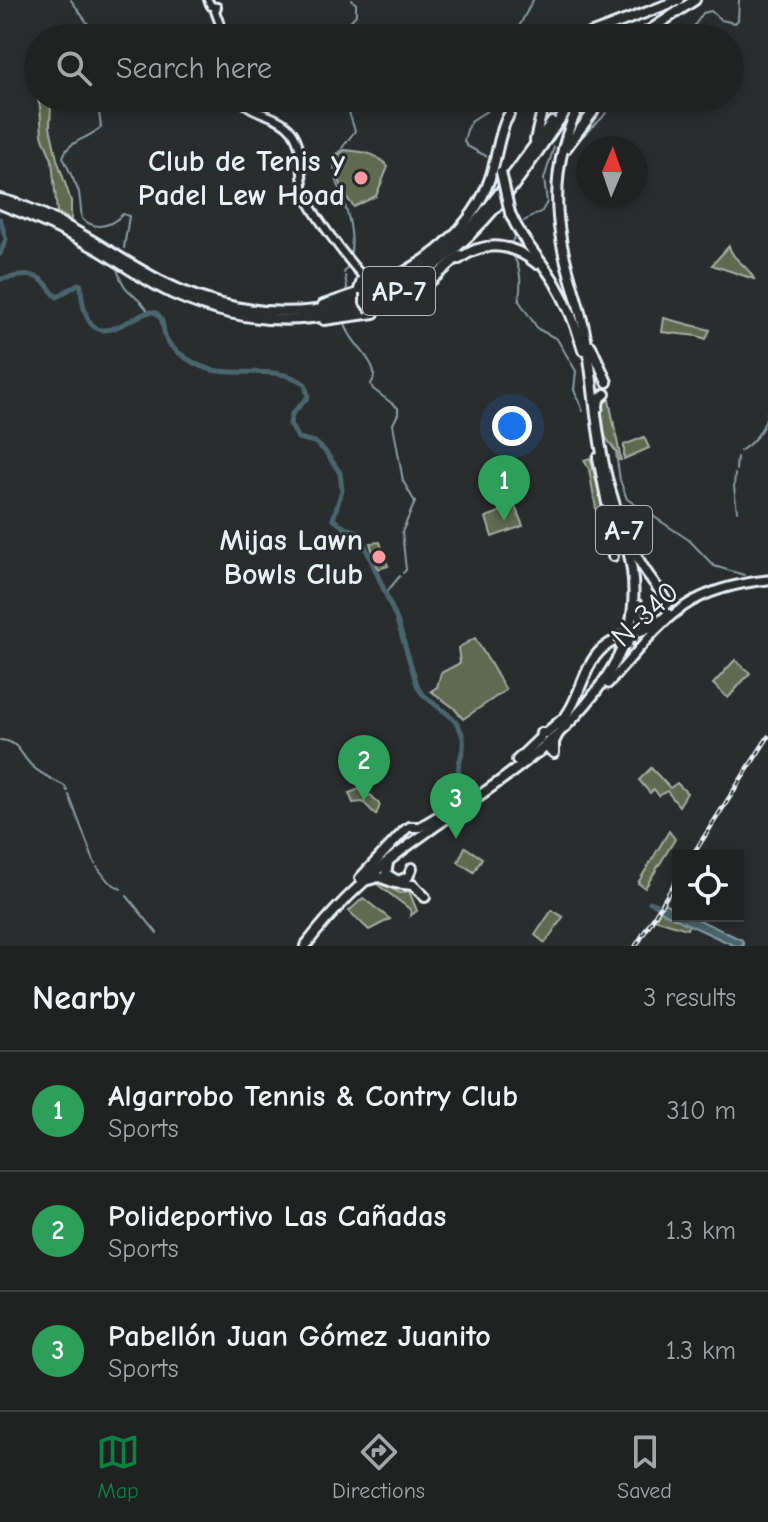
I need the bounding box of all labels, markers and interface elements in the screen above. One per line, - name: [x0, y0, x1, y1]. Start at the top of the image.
- search box: [24, 24, 744, 112]
- icon: search: [52, 46, 96, 90]
- text: Search here: [116, 51, 272, 86]
- north arrow: [576, 136, 648, 208]
- place label: Club de Tenis y Padel Lew Hoad: [138, 144, 345, 213]
- marker: Club de Tenis y Padel Lew Hoad: [352, 169, 370, 187]
- road number: AP-7: [363, 267, 435, 315]
- your location: [492, 406, 532, 446]
- pin: 1: [478, 455, 530, 521]
- road number: A-7: [596, 506, 652, 554]
- place label: Mijas Lawn Bowls Club: [220, 523, 363, 592]
- marker: Mijas Lawn Bowls Club: [370, 548, 388, 566]
- street label: N-340: [604, 574, 686, 654]
- pin: 2: [338, 735, 390, 801]
- pin: 3: [430, 773, 482, 839]
- map controls: [672, 850, 744, 922]
- button: locate: [672, 850, 744, 922]
- text: Nearby: [32, 978, 135, 1018]
- text: 3 results: [643, 983, 736, 1013]
- text: Algarrobo Tennis & Contry Club: [108, 1079, 518, 1114]
- text: 1: [53, 1096, 63, 1126]
- text: 310 m: [667, 1096, 736, 1126]
- text: Sports: [108, 1114, 179, 1144]
- text: Polideportivo Las Cañadas: [108, 1199, 446, 1234]
- text: 2: [52, 1216, 64, 1246]
- text: 1.3 km: [666, 1216, 736, 1246]
- text: Sports: [108, 1234, 179, 1264]
- text: Pabellón Juan Gómez Juanito: [108, 1319, 491, 1354]
- text: 3: [52, 1336, 64, 1366]
- text: 1.3 km: [666, 1336, 736, 1366]
- text: Sports: [108, 1354, 179, 1384]
- tab: Map: [96, 1430, 140, 1504]
- tab: Directions: [332, 1430, 425, 1504]
- tab: Saved: [617, 1430, 672, 1504]

